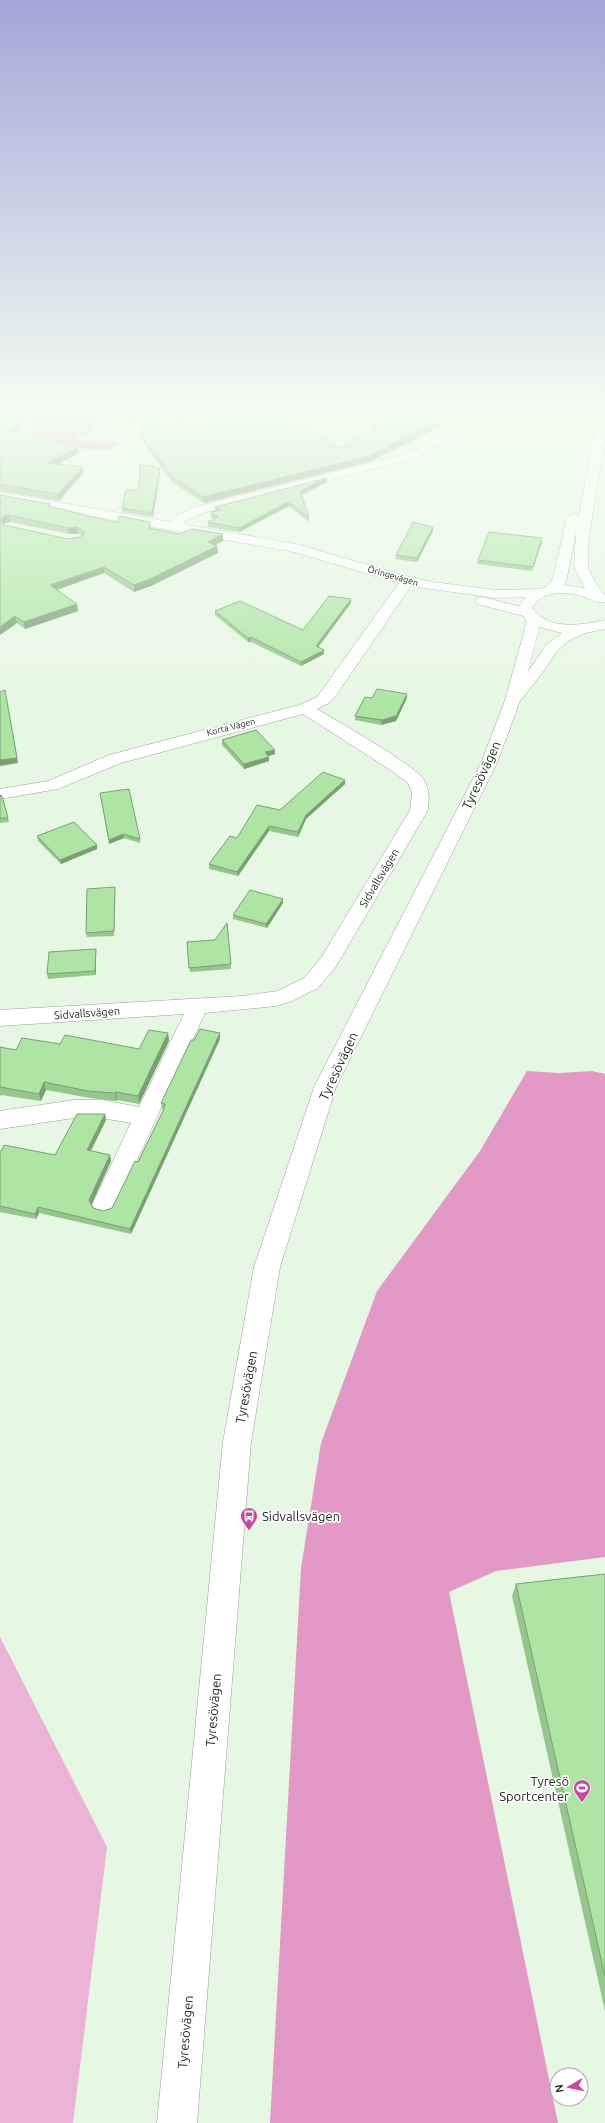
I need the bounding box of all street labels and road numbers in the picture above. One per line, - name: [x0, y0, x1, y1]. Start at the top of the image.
- street label: Öringevägen: [367, 564, 419, 588]
- street label: Korta Vägen: [206, 716, 256, 738]
- street label: Tyresövägen: [459, 739, 503, 811]
- street label: Sidvallsvägen: [357, 847, 401, 909]
- street label: Sidvallsvägen: [54, 1005, 120, 1021]
- street label: Tyresövägen: [316, 1030, 360, 1102]
- street label: Tyresövägen: [233, 1350, 259, 1424]
- street label: Tyresövägen: [203, 1673, 223, 1747]
- street label: Tyresövägen: [175, 1995, 195, 2069]

